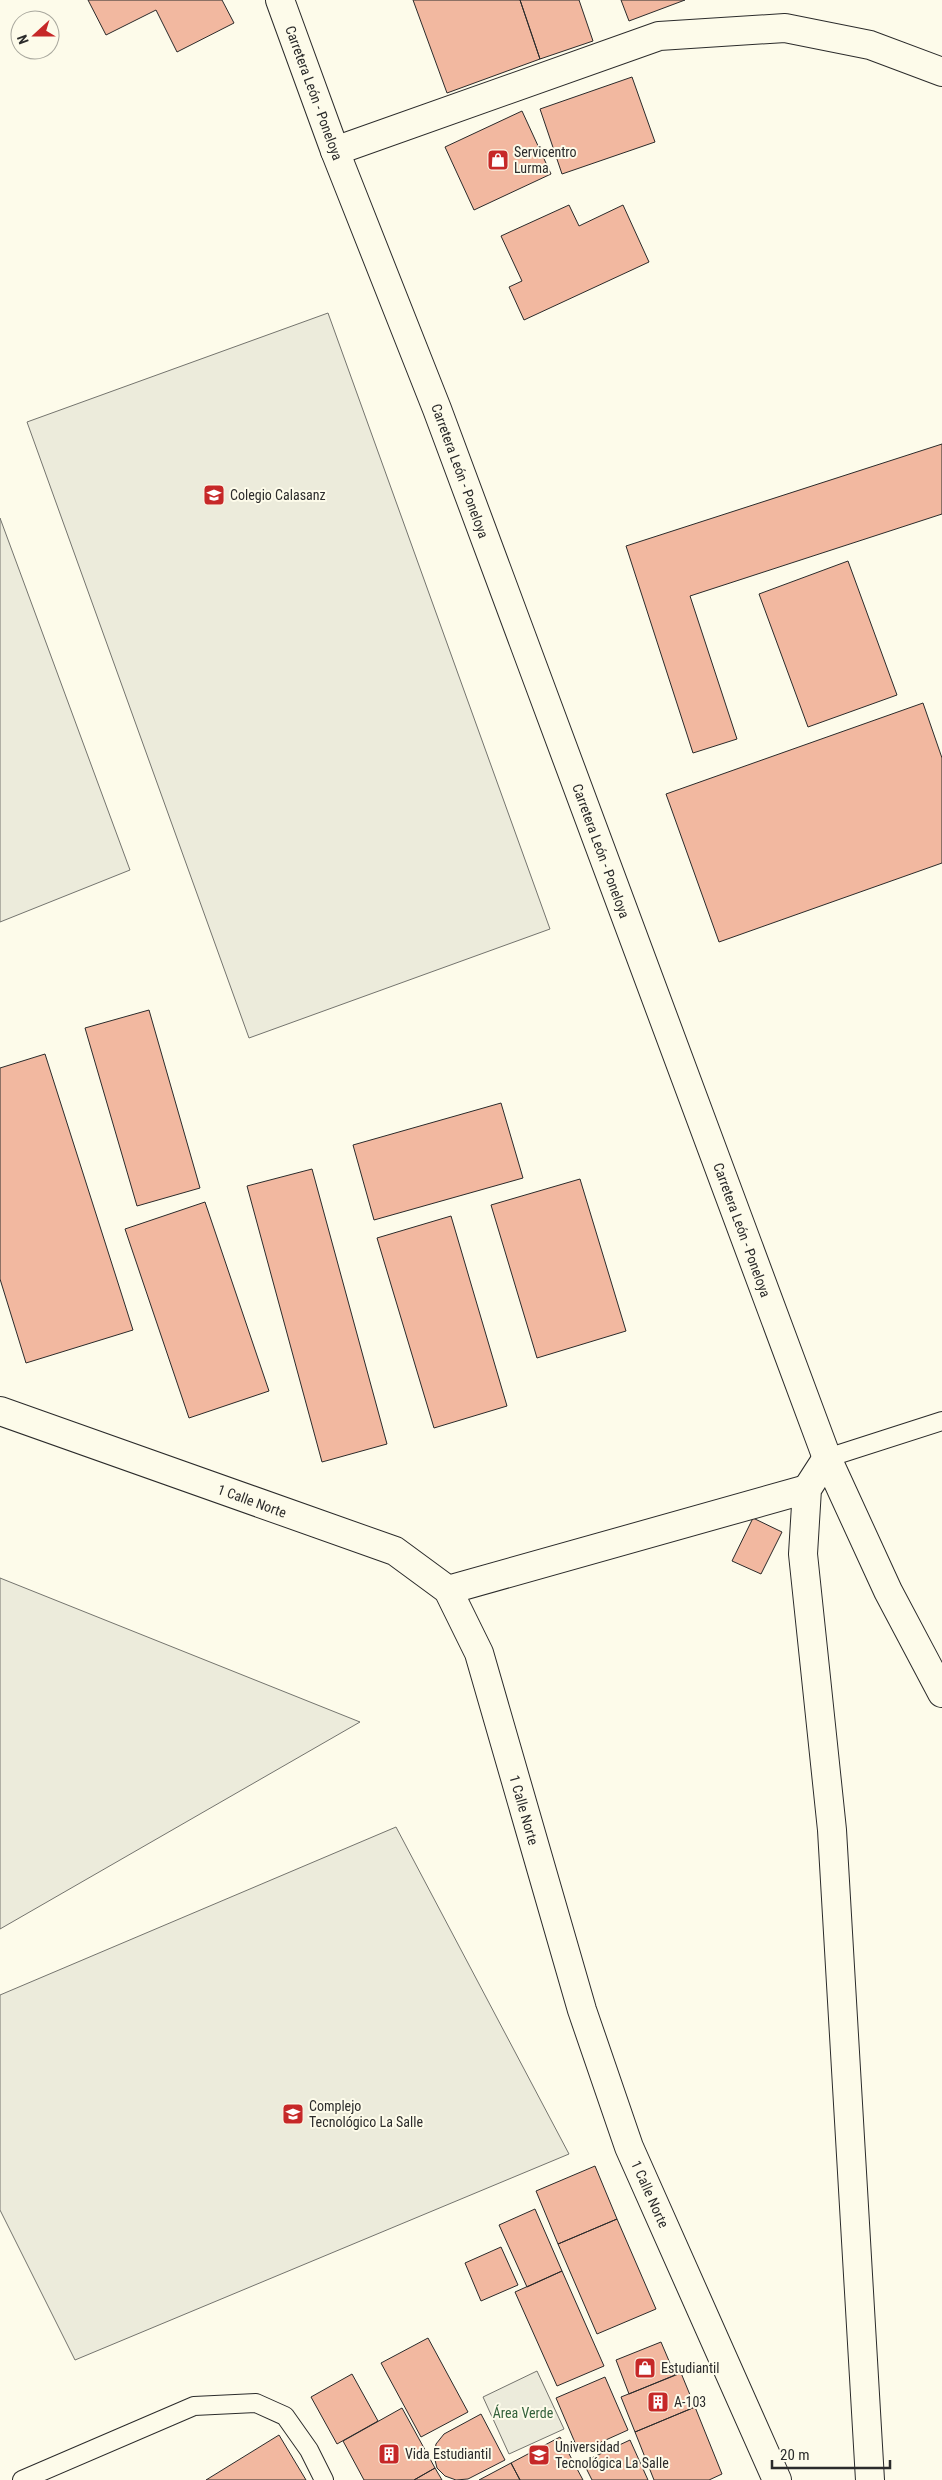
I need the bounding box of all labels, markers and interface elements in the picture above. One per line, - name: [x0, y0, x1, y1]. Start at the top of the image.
- north arrow: [10, 10, 60, 60]
- street label: Carretera León - Poneloya: [282, 24, 346, 162]
- text: N: [14, 33, 32, 47]
- place label: Servicentro Lurma: [514, 144, 577, 176]
- shop icon: Servicentro Lurma: [486, 148, 510, 172]
- street label: Carretera León - Poneloya: [428, 402, 492, 540]
- school or university icon: Colegio Calasanz: [202, 483, 226, 507]
- place label: Colegio Calasanz: [230, 487, 326, 503]
- street label: Carretera León - Poneloya: [569, 782, 633, 920]
- street label: Carretera León - Poneloya: [710, 1161, 774, 1299]
- street label: 1 Calle Norte: [215, 1481, 289, 1521]
- street label: 1 Calle Norte: [506, 1773, 542, 1847]
- place label: Complejo Tecnológico La Salle: [309, 2098, 423, 2130]
- school or university icon: Complejo Tecnológico La Salle: [281, 2102, 305, 2126]
- street label: 1 Calle Norte: [628, 2158, 672, 2231]
- shop icon: Estudiantil: [633, 2356, 657, 2380]
- place label: Estudiantil: [661, 2360, 719, 2376]
- building icon: A-103: [646, 2390, 670, 2414]
- place label: A-103: [674, 2394, 706, 2410]
- park label: Área Verde: [493, 2404, 554, 2421]
- scale bar: [772, 2438, 890, 2470]
- place label: Universidad Tecnológica La Salle: [555, 2439, 669, 2471]
- building icon: Vida Estudiantil: [377, 2442, 401, 2466]
- school or university icon: Universidad Tecnológica La Salle: [527, 2443, 551, 2467]
- place label: Vida Estudiantil: [405, 2446, 491, 2462]
- text: 20 m: [780, 2446, 810, 2464]

